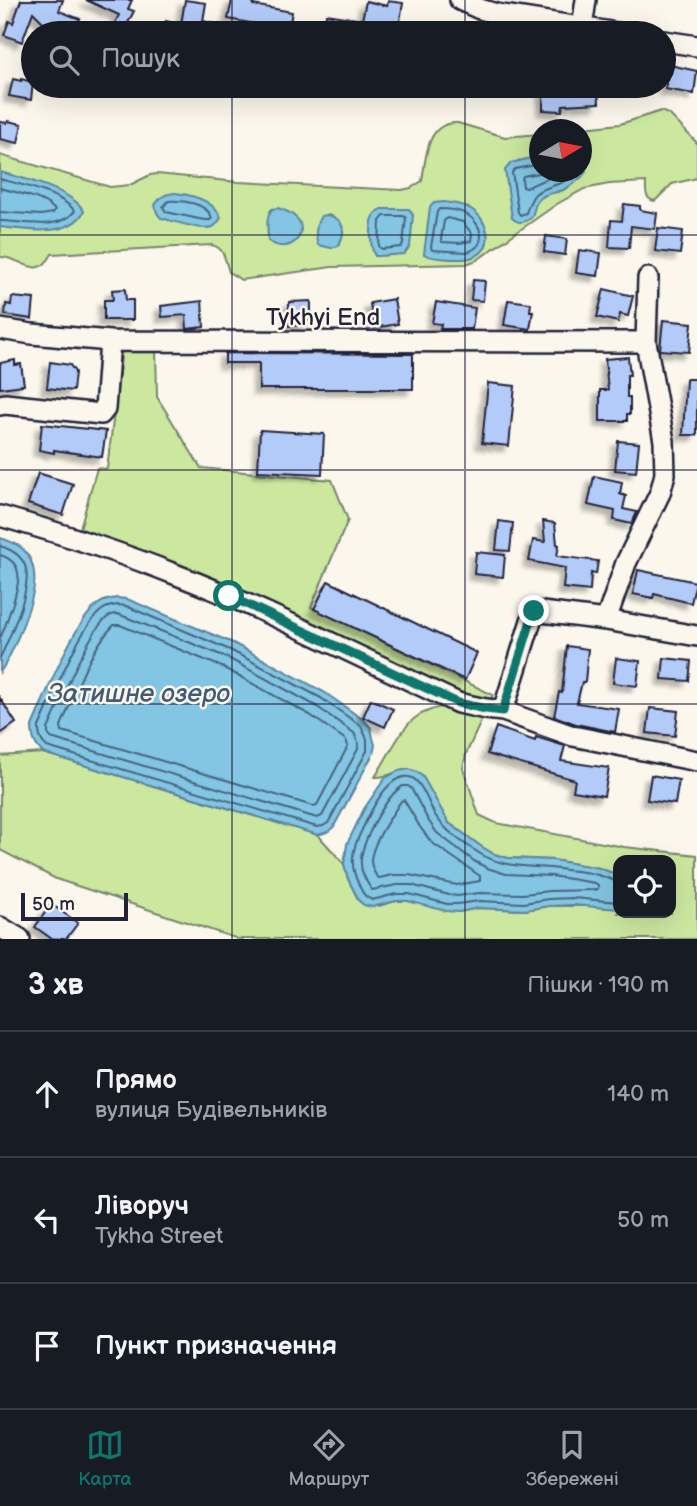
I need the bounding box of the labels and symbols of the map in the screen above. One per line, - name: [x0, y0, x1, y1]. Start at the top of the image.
- north arrow: [529, 119, 592, 182]
- street label: Tykhyi End: [266, 303, 380, 332]
- route start: [213, 580, 244, 611]
- route end: [518, 595, 549, 626]
- water label: Затишне озеро: [48, 679, 231, 710]
- scale bar: [21, 890, 128, 922]

